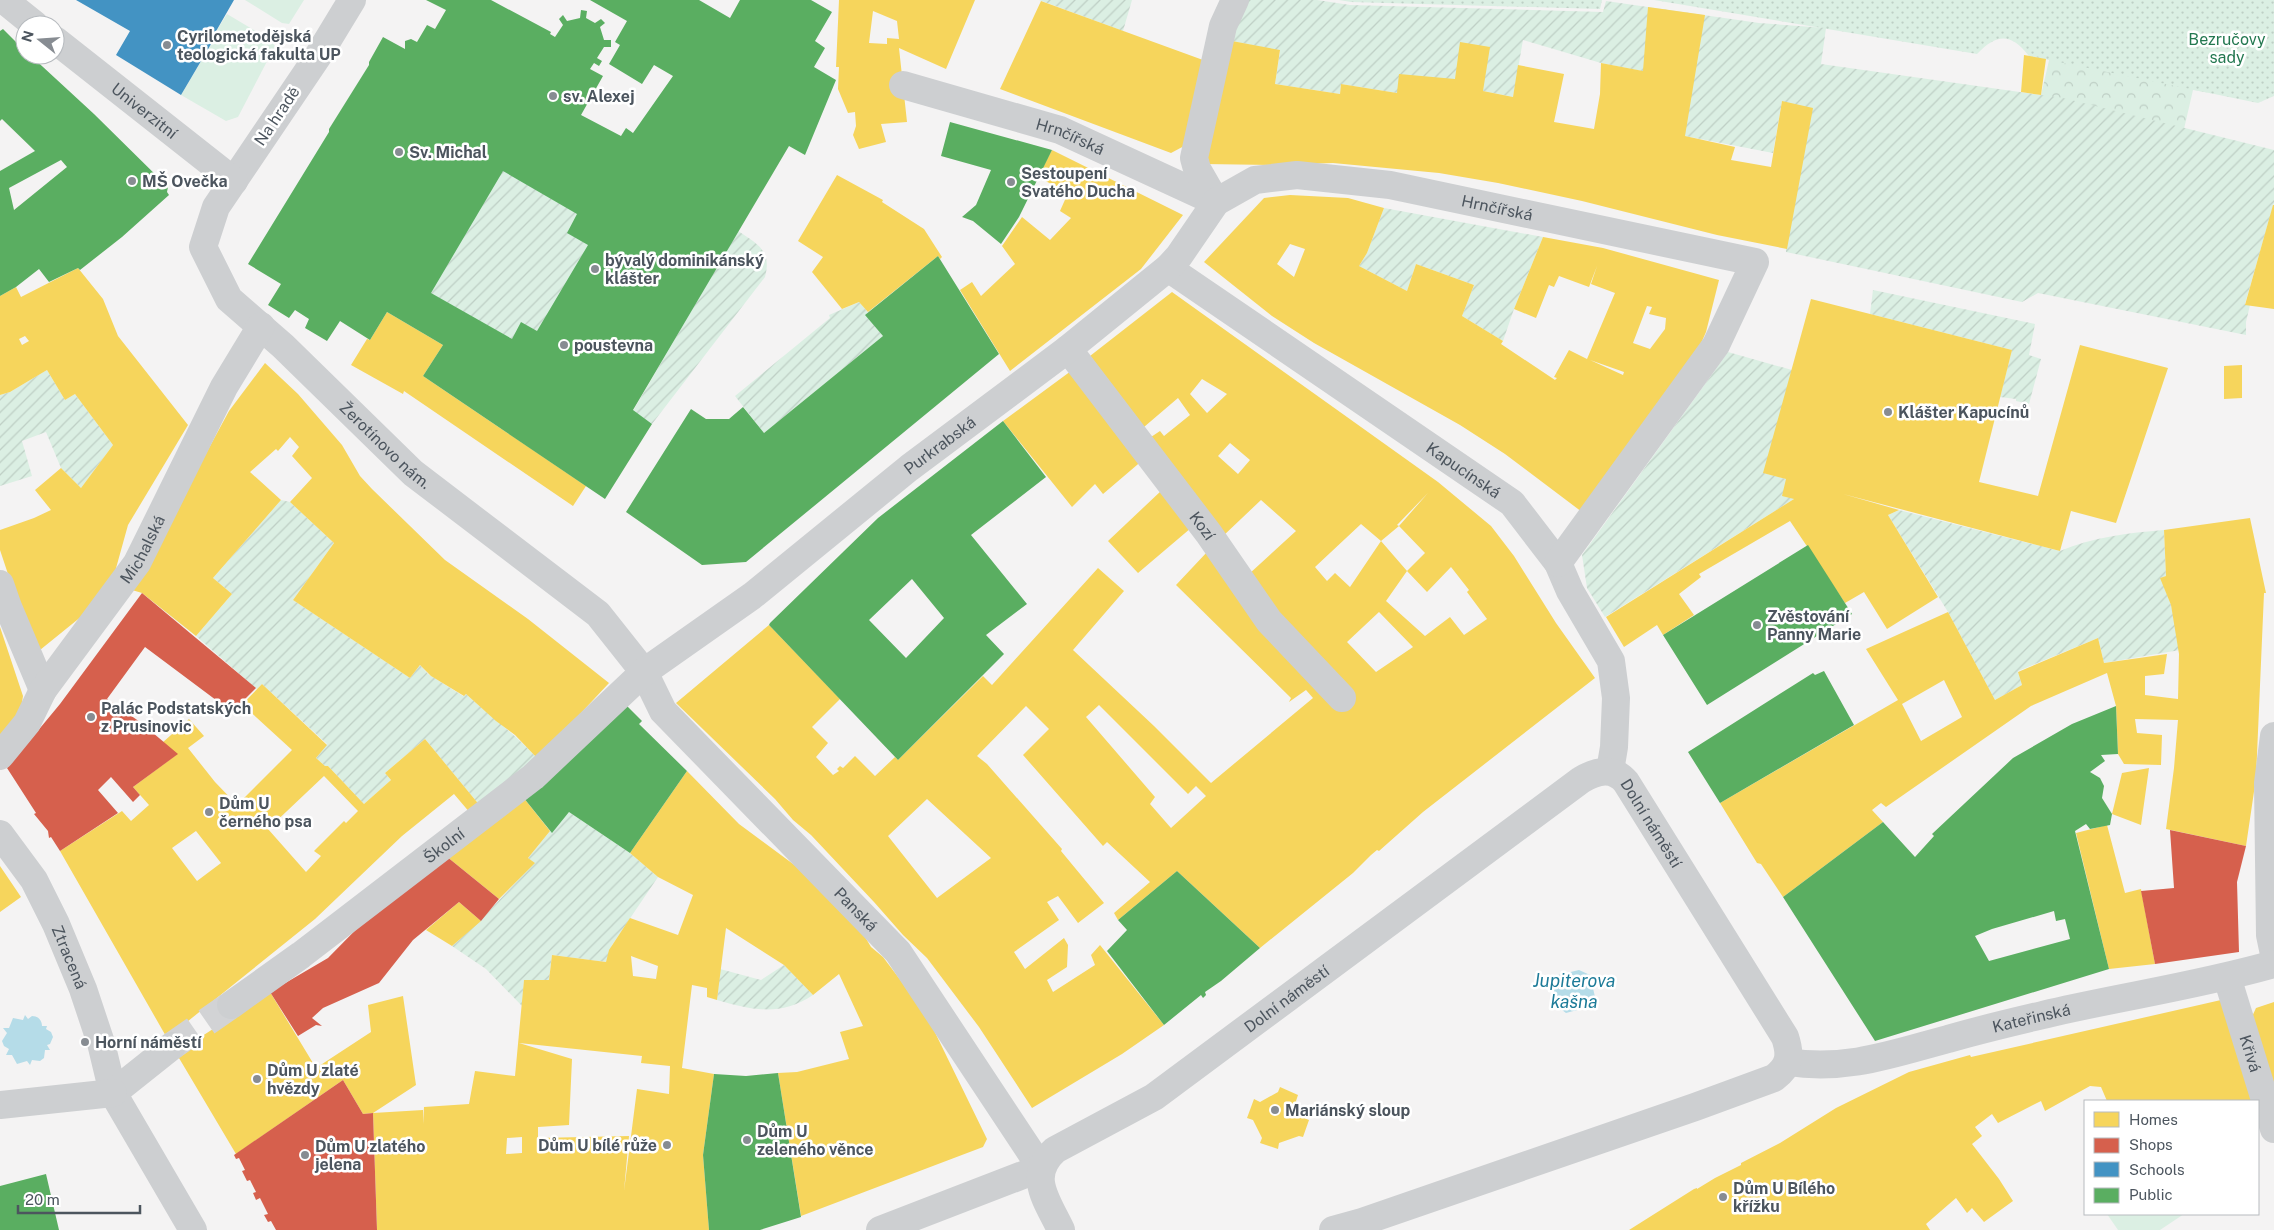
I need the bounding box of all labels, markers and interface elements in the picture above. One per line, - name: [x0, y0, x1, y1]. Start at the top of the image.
- north arrow: [15, 15, 65, 65]
- place label: Cyrilometodějská teologická fakulta UP: [177, 27, 341, 64]
- text: N: [18, 29, 37, 44]
- park label: Bezručovy sady: [2188, 30, 2266, 67]
- marker: Cyrilometodějská teologická fakulta UP: [161, 39, 173, 51]
- street label: Univerzitní: [108, 79, 182, 143]
- street label: Na hradě: [250, 83, 304, 149]
- place label: sv. Alexej: [563, 87, 635, 106]
- marker: sv. Alexej: [547, 90, 559, 102]
- street label: Hrnčířská: [1034, 114, 1107, 159]
- place label: Sv. Michal: [409, 143, 487, 162]
- marker: Sv. Michal: [393, 146, 405, 158]
- place label: Sestoupení Svatého Ducha: [1021, 164, 1135, 201]
- place label: MŠ Ovečka: [142, 171, 228, 191]
- marker: MŠ Ovečka: [126, 175, 138, 187]
- marker: Sestoupení Svatého Ducha: [1005, 176, 1017, 188]
- street label: Hrnčířská: [1460, 191, 1535, 224]
- place label: bývalý dominikánský klášter: [605, 251, 764, 288]
- marker: bývalý dominikánský klášter: [589, 263, 601, 275]
- place label: poustevna: [574, 336, 653, 355]
- marker: poustevna: [558, 339, 570, 351]
- street label: Žerotínovo nám.: [336, 397, 435, 493]
- place label: Klášter Kapucínů: [1898, 403, 2029, 422]
- marker: Klášter Kapucínů: [1882, 406, 1894, 418]
- street label: Purkrabská: [900, 412, 979, 478]
- street label: Kapucínská: [1423, 438, 1504, 502]
- street label: Kozí: [1186, 508, 1220, 544]
- street label: Michalská: [116, 512, 169, 587]
- place label: Zvěstování Panny Marie: [1767, 607, 1861, 644]
- marker: Zvěstování Panny Marie: [1751, 619, 1763, 631]
- place label: Palác Podstatských z Prusinovic: [101, 699, 251, 736]
- marker: Palác Podstatských z Prusinovic: [85, 711, 97, 723]
- street label: Dolní náměstí: [1617, 775, 1687, 872]
- place label: Dům U černého psa: [219, 794, 312, 831]
- marker: Dům U černého psa: [203, 806, 215, 818]
- street label: Školní: [419, 823, 469, 867]
- street label: Panská: [831, 883, 882, 935]
- street label: Ztracená: [48, 922, 91, 991]
- street label: Dolní náměstí: [1240, 960, 1334, 1036]
- water label: Jupiterova kašna: [1533, 970, 1615, 1012]
- street label: Kateřinská: [1990, 999, 2072, 1036]
- place label: Horní náměstí: [95, 1033, 202, 1052]
- street label: Křivá: [2236, 1033, 2265, 1074]
- marker: Horní náměstí: [79, 1036, 91, 1048]
- place label: Dům U zlaté hvězdy: [267, 1061, 359, 1098]
- marker: Dům U zlaté hvězdy: [251, 1073, 263, 1085]
- legend: [2084, 1100, 2259, 1215]
- place label: Mariánský sloup: [1285, 1101, 1410, 1120]
- marker: Mariánský sloup: [1269, 1104, 1281, 1116]
- text: Homes: [2129, 1111, 2178, 1128]
- place label: Dům U zeleného věnce: [757, 1122, 874, 1159]
- marker: Dům U zeleného věnce: [741, 1134, 753, 1146]
- place label: Dům U bílé růže: [538, 1136, 657, 1155]
- text: Shops: [2129, 1136, 2173, 1153]
- place label: Dům U zlatého jelena: [314, 1137, 425, 1174]
- marker: Dům U bílé růže: [661, 1139, 673, 1151]
- marker: Dům U zlatého jelena: [299, 1149, 311, 1161]
- text: Schools: [2129, 1161, 2185, 1178]
- place label: Dům U Bílého křížku: [1733, 1179, 1835, 1216]
- scale bar: [18, 1182, 140, 1214]
- text: Public: [2129, 1186, 2173, 1203]
- text: 20 m: [25, 1191, 60, 1208]
- marker: Dům U Bílého křížku: [1717, 1191, 1729, 1203]

